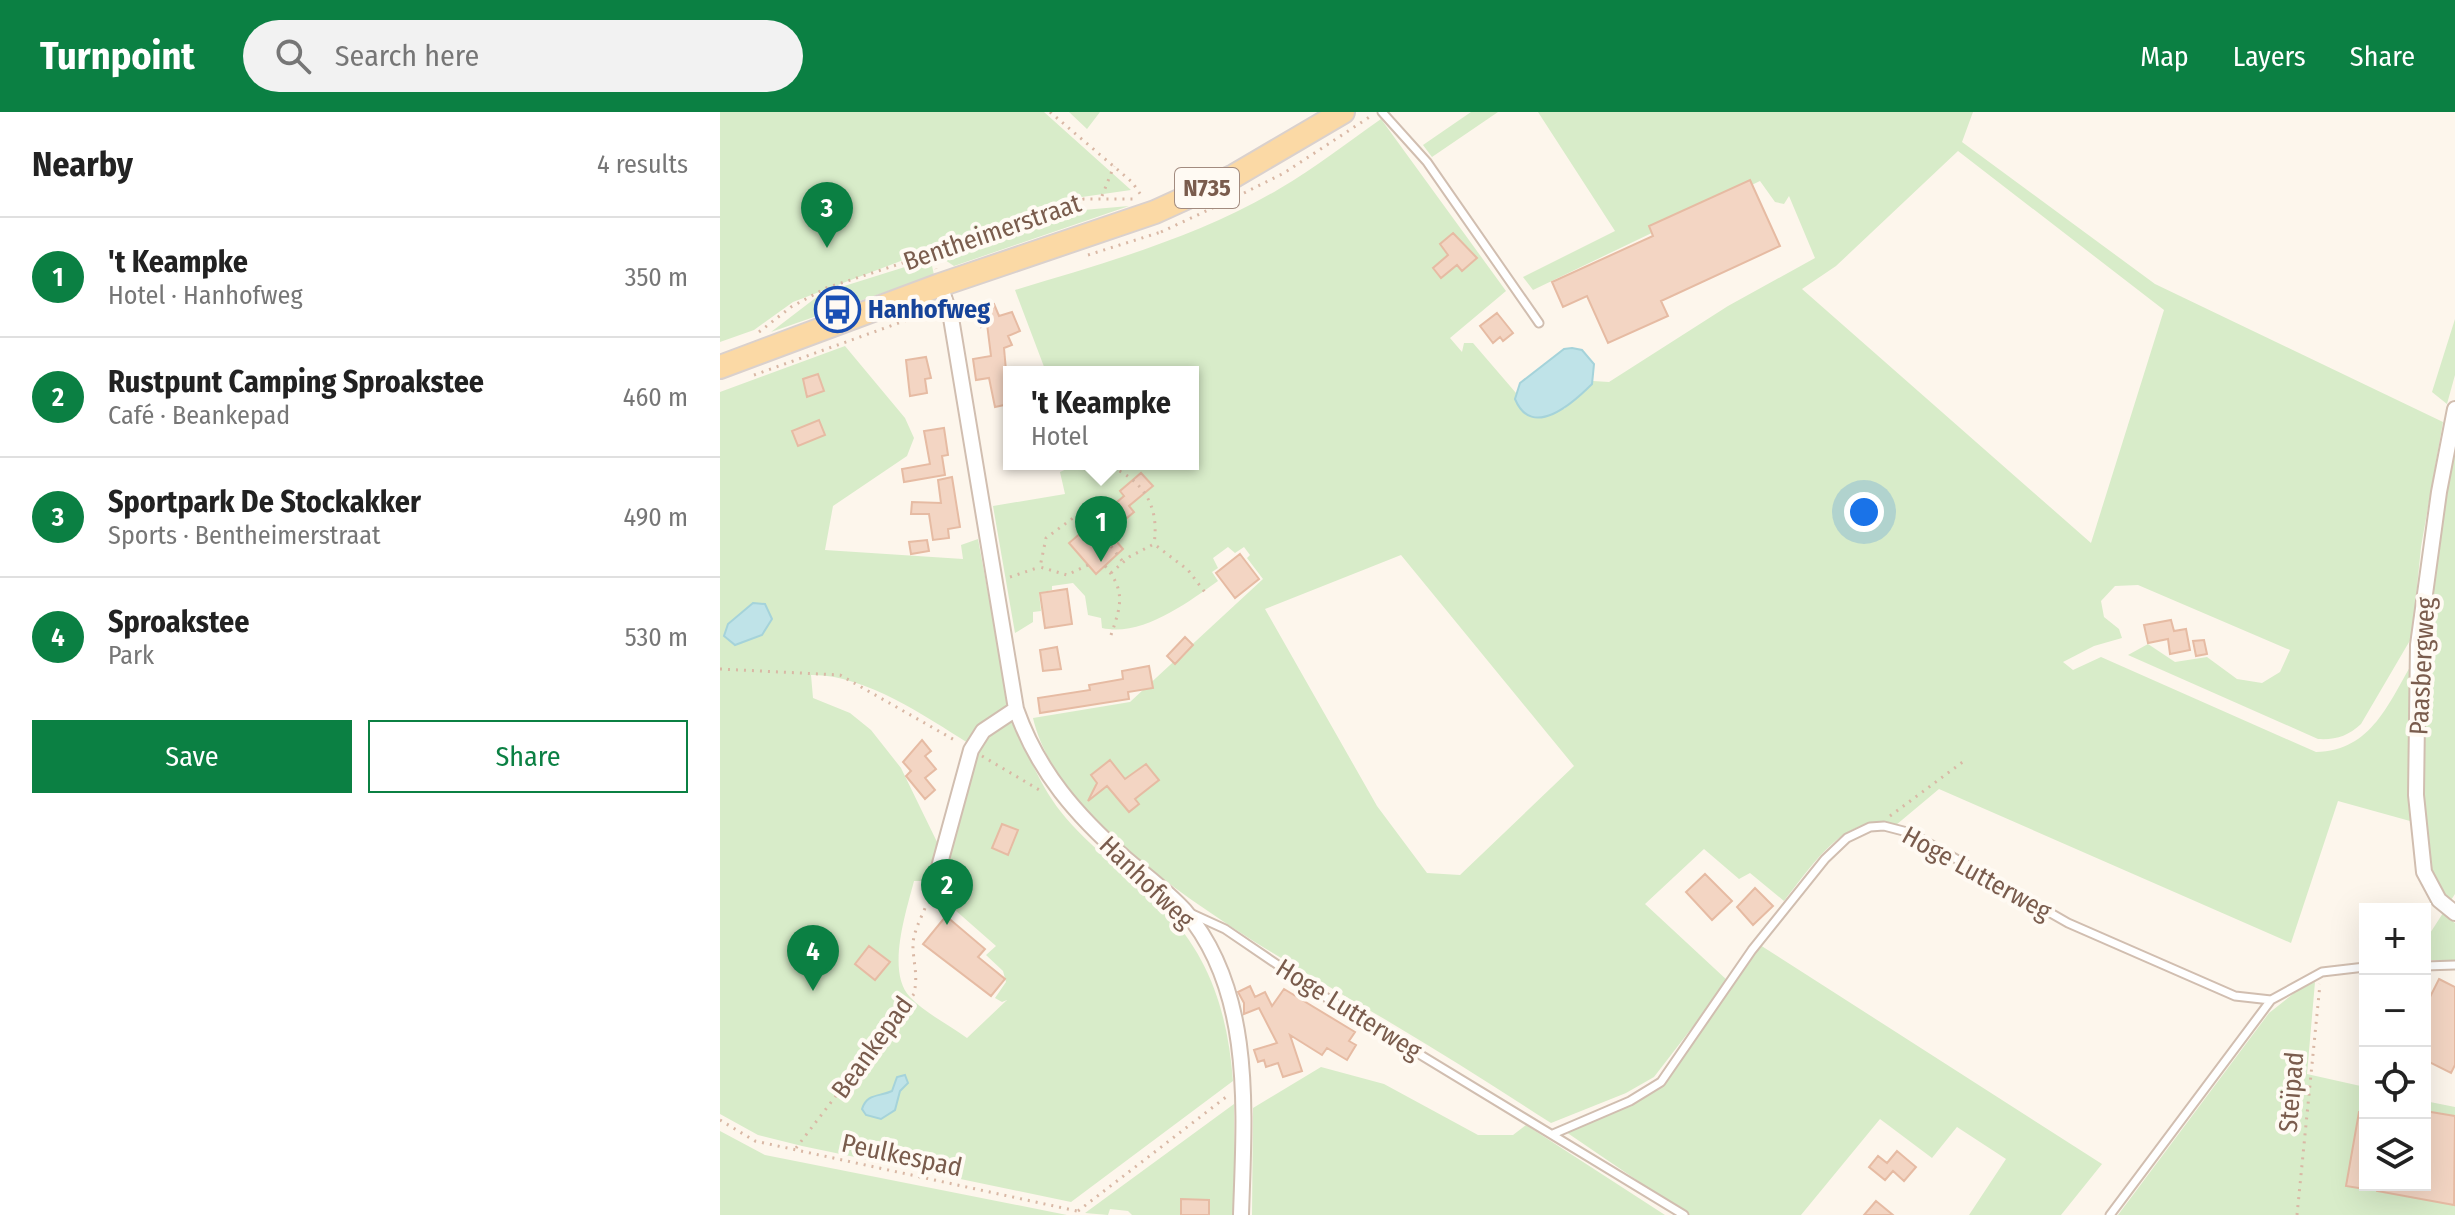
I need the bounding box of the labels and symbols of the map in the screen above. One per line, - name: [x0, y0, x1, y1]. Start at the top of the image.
- road number: N735: [1175, 168, 1239, 208]
- pin: 3: [801, 182, 853, 248]
- street label: Bentheimerstraat: [899, 187, 1085, 277]
- bus stop icon: Hanhofweg: [813, 285, 861, 333]
- place label: Hanhofweg: [868, 294, 990, 325]
- your location: [1844, 492, 1884, 532]
- pin: 1: [1075, 496, 1127, 562]
- street label: Paasbergweg: [2403, 595, 2442, 736]
- street label: Hoge Lutterweg: [1897, 820, 2057, 927]
- street label: Hanhofweg: [1093, 830, 1201, 936]
- pin: 2: [921, 859, 973, 925]
- pin: 4: [787, 925, 839, 991]
- street label: Hoge Lutterweg: [1270, 952, 1428, 1067]
- street label: Beankepad: [825, 990, 920, 1104]
- street label: Steïpad: [2273, 1051, 2310, 1134]
- street label: Peulkespad: [839, 1128, 965, 1183]

